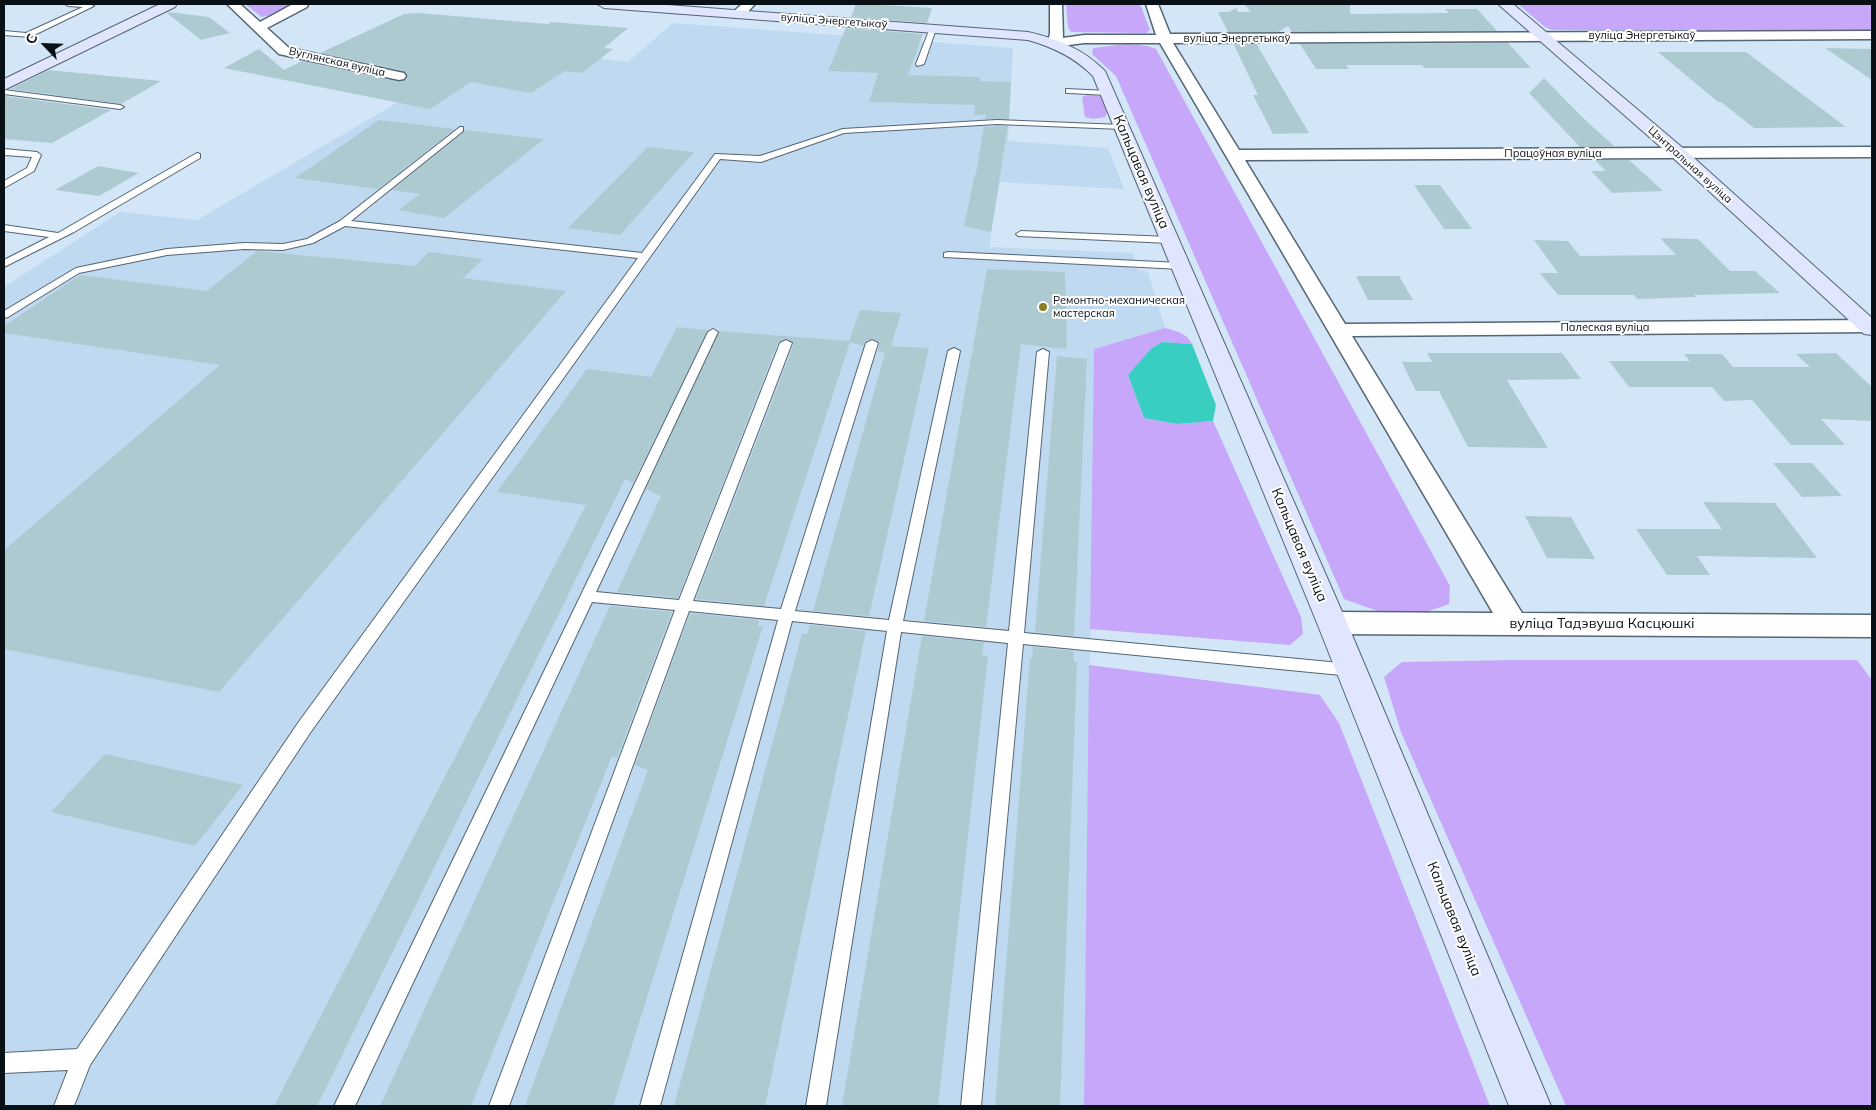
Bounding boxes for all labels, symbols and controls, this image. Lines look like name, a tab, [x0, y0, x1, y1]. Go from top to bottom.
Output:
street label: вуліца Энергетыкаў	[780, 11, 888, 31]
north arrow	[20, 20, 70, 70]
street label: вуліца Энергетыкаў	[1589, 29, 1695, 43]
text: С	[21, 31, 41, 47]
street label: вуліца Энергетыкаў	[1184, 32, 1290, 46]
street label: Вуглянская вуліца	[287, 44, 387, 80]
street label: Кальцавая вуліца	[1109, 112, 1173, 232]
street label: Цэнтральная вуліца	[1645, 124, 1735, 206]
street label: Працоўная вуліца	[1504, 147, 1602, 161]
place label: Ремонтно-механическая мастерская	[1053, 294, 1185, 320]
marker: Ремонтно-механическая мастерская	[1037, 301, 1049, 313]
street label: Палеская вуліца	[1560, 321, 1650, 335]
street label: Кальцавая вуліца	[1267, 485, 1331, 605]
street label: вуліца Тадэвуша Касцюшкі	[1510, 616, 1694, 632]
street label: Кальцавая вуліца	[1423, 859, 1485, 979]

